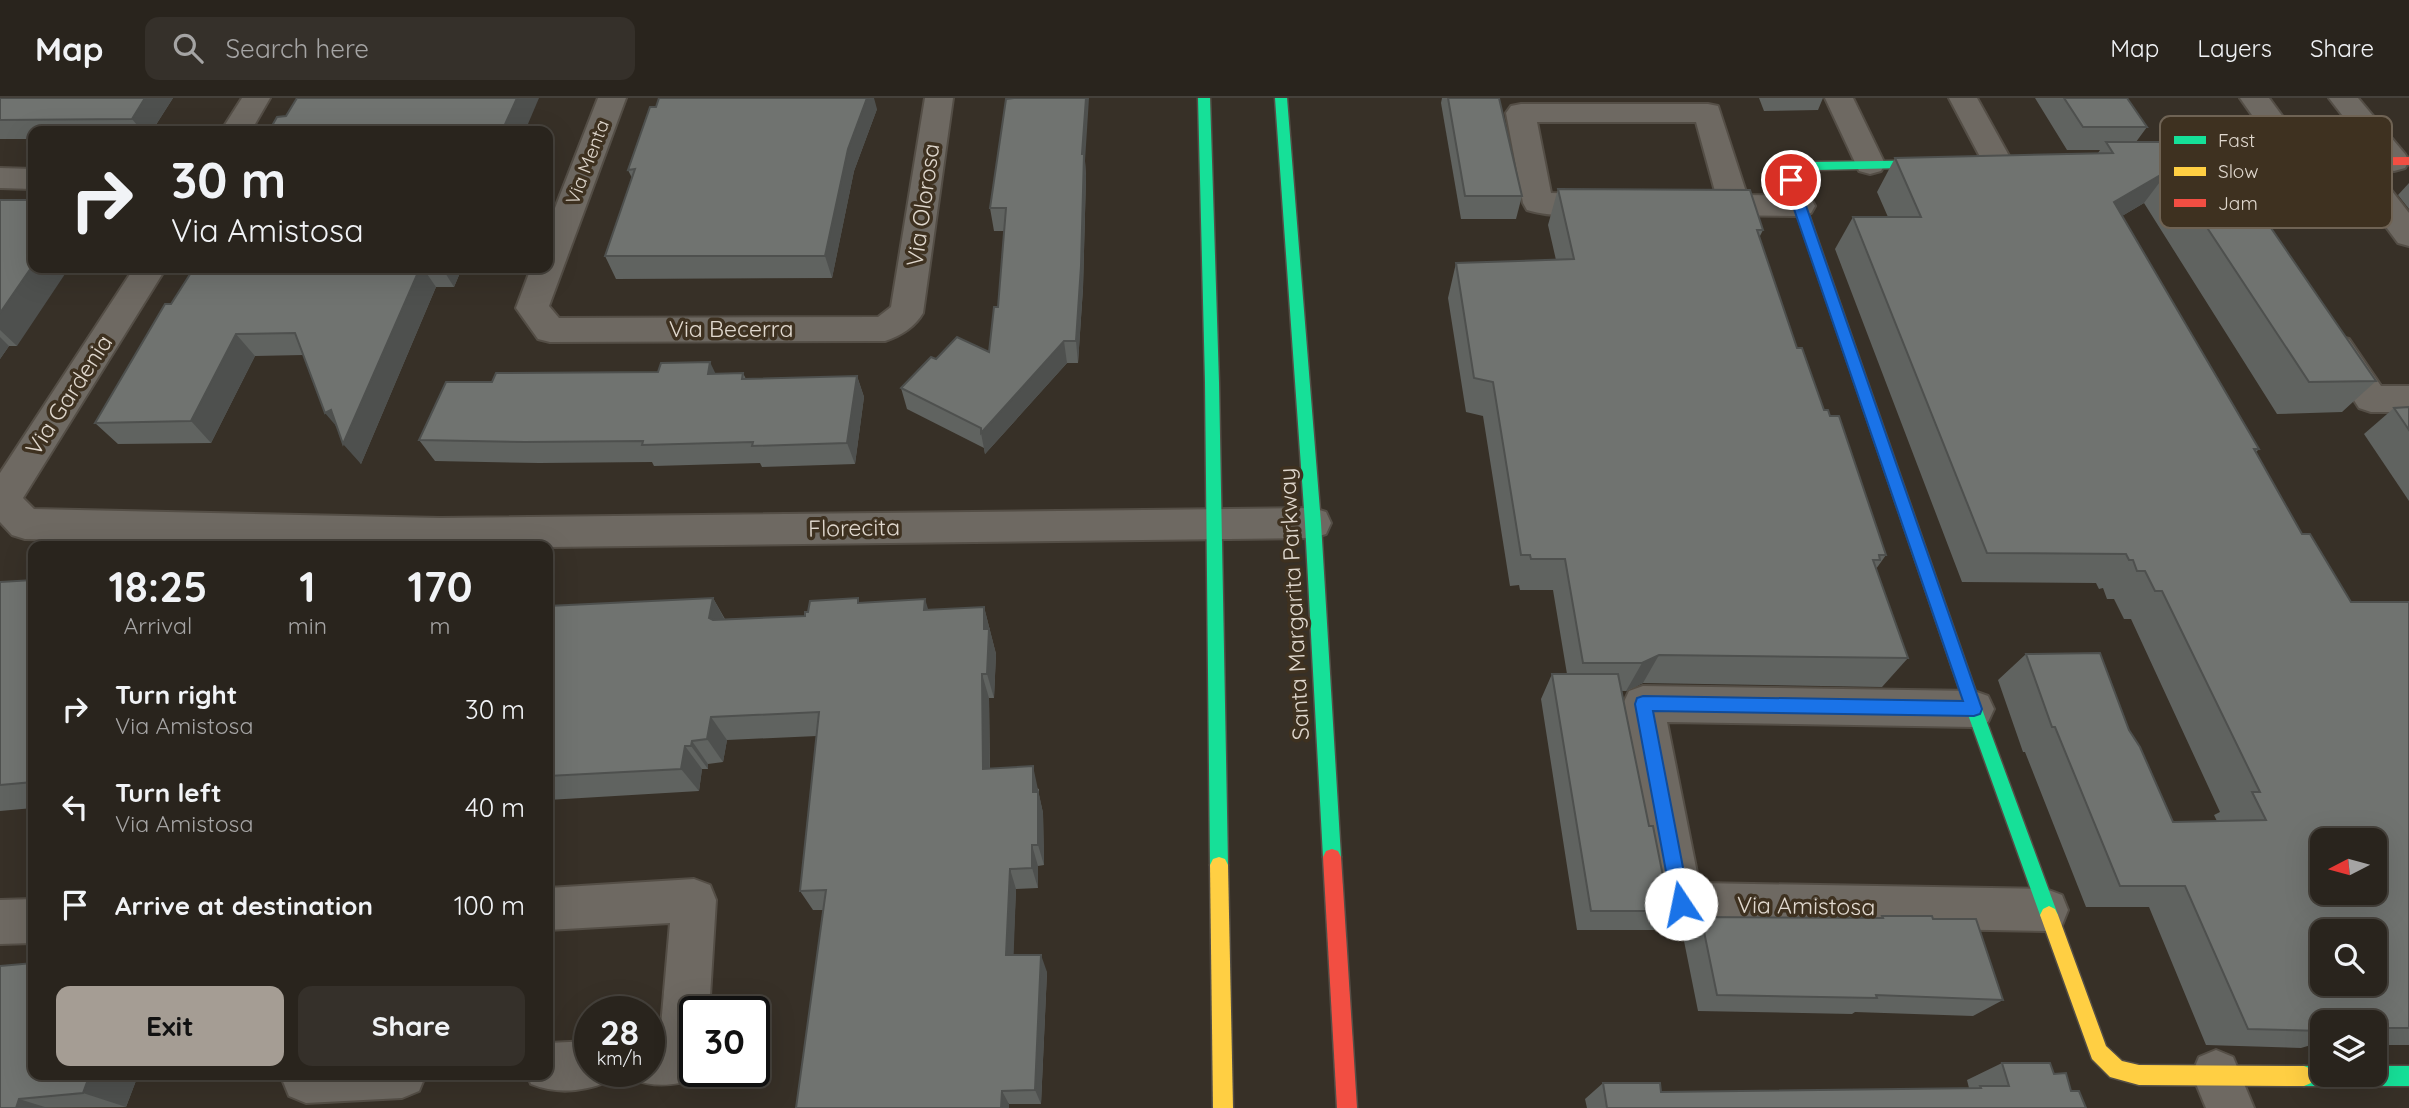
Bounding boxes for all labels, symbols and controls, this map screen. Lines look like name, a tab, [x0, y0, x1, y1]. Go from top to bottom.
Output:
search box	[145, 17, 635, 80]
text: Map	[35, 28, 103, 69]
icon: search	[169, 29, 207, 67]
text: Search here	[225, 32, 369, 65]
text: Map	[2110, 33, 2159, 63]
text: Layers	[2197, 33, 2272, 63]
text: Share	[2310, 33, 2374, 63]
street label: Via Menta	[560, 116, 614, 208]
legend	[2160, 116, 2392, 228]
text: Fast	[2218, 128, 2255, 152]
street label: Via Olorosa	[900, 141, 946, 268]
text: 30 m	[171, 149, 286, 210]
pin	[1761, 150, 1821, 210]
icon: right	[56, 154, 147, 245]
text: Slow	[2218, 159, 2259, 183]
icon: arrive	[1772, 161, 1810, 199]
text: Jam	[2218, 191, 2258, 215]
text: Via Amistosa	[171, 210, 364, 250]
street label: Via Becerra	[669, 314, 793, 343]
street label: Via Gardenia	[19, 329, 118, 461]
street label: Santa Margarita Parkway	[1272, 467, 1315, 741]
street label: Florecita	[808, 512, 900, 543]
text: 18:25	[108, 560, 207, 613]
text: 1	[299, 560, 316, 613]
text: 170	[407, 560, 473, 613]
text: Arrival	[123, 611, 192, 640]
text: min	[288, 611, 327, 640]
text: m	[429, 611, 450, 640]
text: Turn right	[115, 678, 237, 711]
icon: right	[56, 690, 94, 728]
text: 30 m	[465, 693, 525, 726]
text: Via Amistosa	[115, 711, 253, 740]
text: Turn left	[115, 776, 222, 809]
icon: left	[56, 788, 94, 826]
text: 40 m	[465, 791, 525, 824]
text: Via Amistosa	[115, 809, 253, 838]
north arrow	[2310, 828, 2387, 905]
map controls	[2310, 828, 2387, 1087]
position arrow	[1644, 867, 1718, 941]
icon: arrive	[56, 886, 94, 924]
text: Arrive at destination	[115, 889, 373, 922]
text: 100 m	[454, 889, 525, 922]
street label: Via Amistosa	[1737, 890, 1875, 921]
button: search	[2310, 919, 2387, 996]
button: Exit	[56, 986, 284, 1066]
button: Share	[298, 986, 525, 1066]
speed limit sign: 30	[679, 996, 770, 1087]
text: 28	[600, 1010, 639, 1054]
button: layers	[2310, 1010, 2387, 1087]
text: km/h	[597, 1047, 642, 1070]

